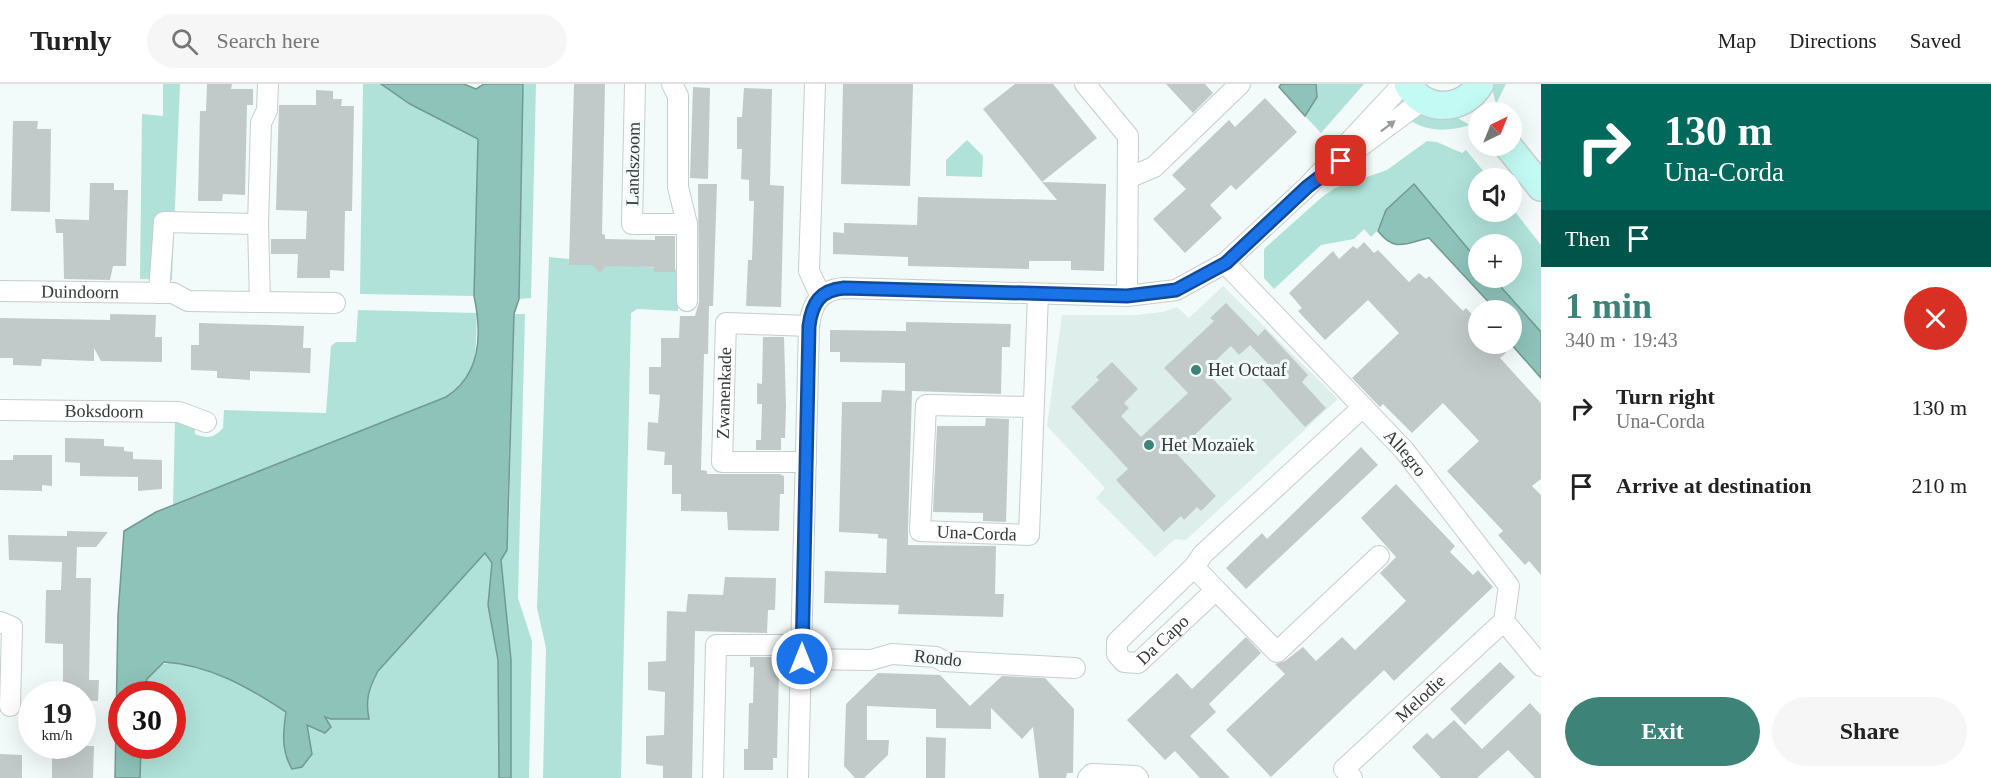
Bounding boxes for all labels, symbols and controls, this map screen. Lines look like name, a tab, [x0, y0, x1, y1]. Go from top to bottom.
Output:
search box	[147, 14, 567, 68]
text: Turnly	[30, 25, 111, 56]
icon: search	[168, 25, 201, 58]
text: Search here	[216, 28, 320, 53]
text: Map	[1718, 29, 1756, 53]
text: Directions	[1789, 29, 1877, 53]
text: Saved	[1910, 29, 1961, 53]
north arrow	[1468, 102, 1522, 156]
map controls	[1468, 102, 1522, 354]
icon: right	[1565, 108, 1643, 186]
text: 130 m	[1664, 108, 1773, 154]
one-way arrow	[1380, 121, 1395, 133]
street label: Landszoom	[622, 122, 644, 206]
pin	[1315, 135, 1366, 186]
icon: arrive	[1324, 144, 1357, 177]
text: Una-Corda	[1664, 157, 1784, 187]
button: sound	[1468, 168, 1522, 222]
icon: arrive	[1622, 222, 1655, 255]
text: Then	[1565, 226, 1610, 251]
button: +	[1468, 234, 1522, 288]
street label: Duindoorn	[41, 281, 119, 302]
text: 1 min	[1565, 286, 1652, 326]
button: close	[1904, 287, 1967, 350]
button: −	[1468, 300, 1522, 354]
text: 340 m · 19:43	[1565, 329, 1678, 351]
street label: Zwanenkade	[713, 347, 735, 439]
place label: Het Octaaf	[1208, 360, 1286, 380]
marker: Het Octaaf	[1189, 363, 1203, 377]
text: Turn right	[1616, 384, 1715, 409]
icon: right	[1565, 392, 1598, 425]
text: 130 m	[1911, 395, 1967, 420]
street label: Boksdoorn	[64, 401, 144, 422]
text: Una-Corda	[1616, 410, 1705, 432]
street label: Allegro	[1380, 425, 1431, 480]
place label: Het Mozaïek	[1161, 435, 1254, 455]
marker: Het Mozaïek	[1142, 438, 1156, 452]
icon: arrive	[1565, 470, 1598, 503]
text: Arrive at destination	[1616, 473, 1812, 498]
text: 210 m	[1911, 473, 1967, 498]
street label: Una-Corda	[936, 522, 1017, 545]
street label: Da Capo	[1133, 611, 1193, 669]
position arrow	[770, 627, 834, 691]
street label: Rondo	[913, 646, 963, 670]
street label: Melodie	[1391, 671, 1449, 726]
speed limit sign: 30	[108, 681, 186, 759]
text: 19	[42, 696, 72, 729]
button: Exit	[1565, 697, 1760, 766]
button: Share	[1772, 697, 1967, 766]
text: km/h	[42, 727, 72, 743]

